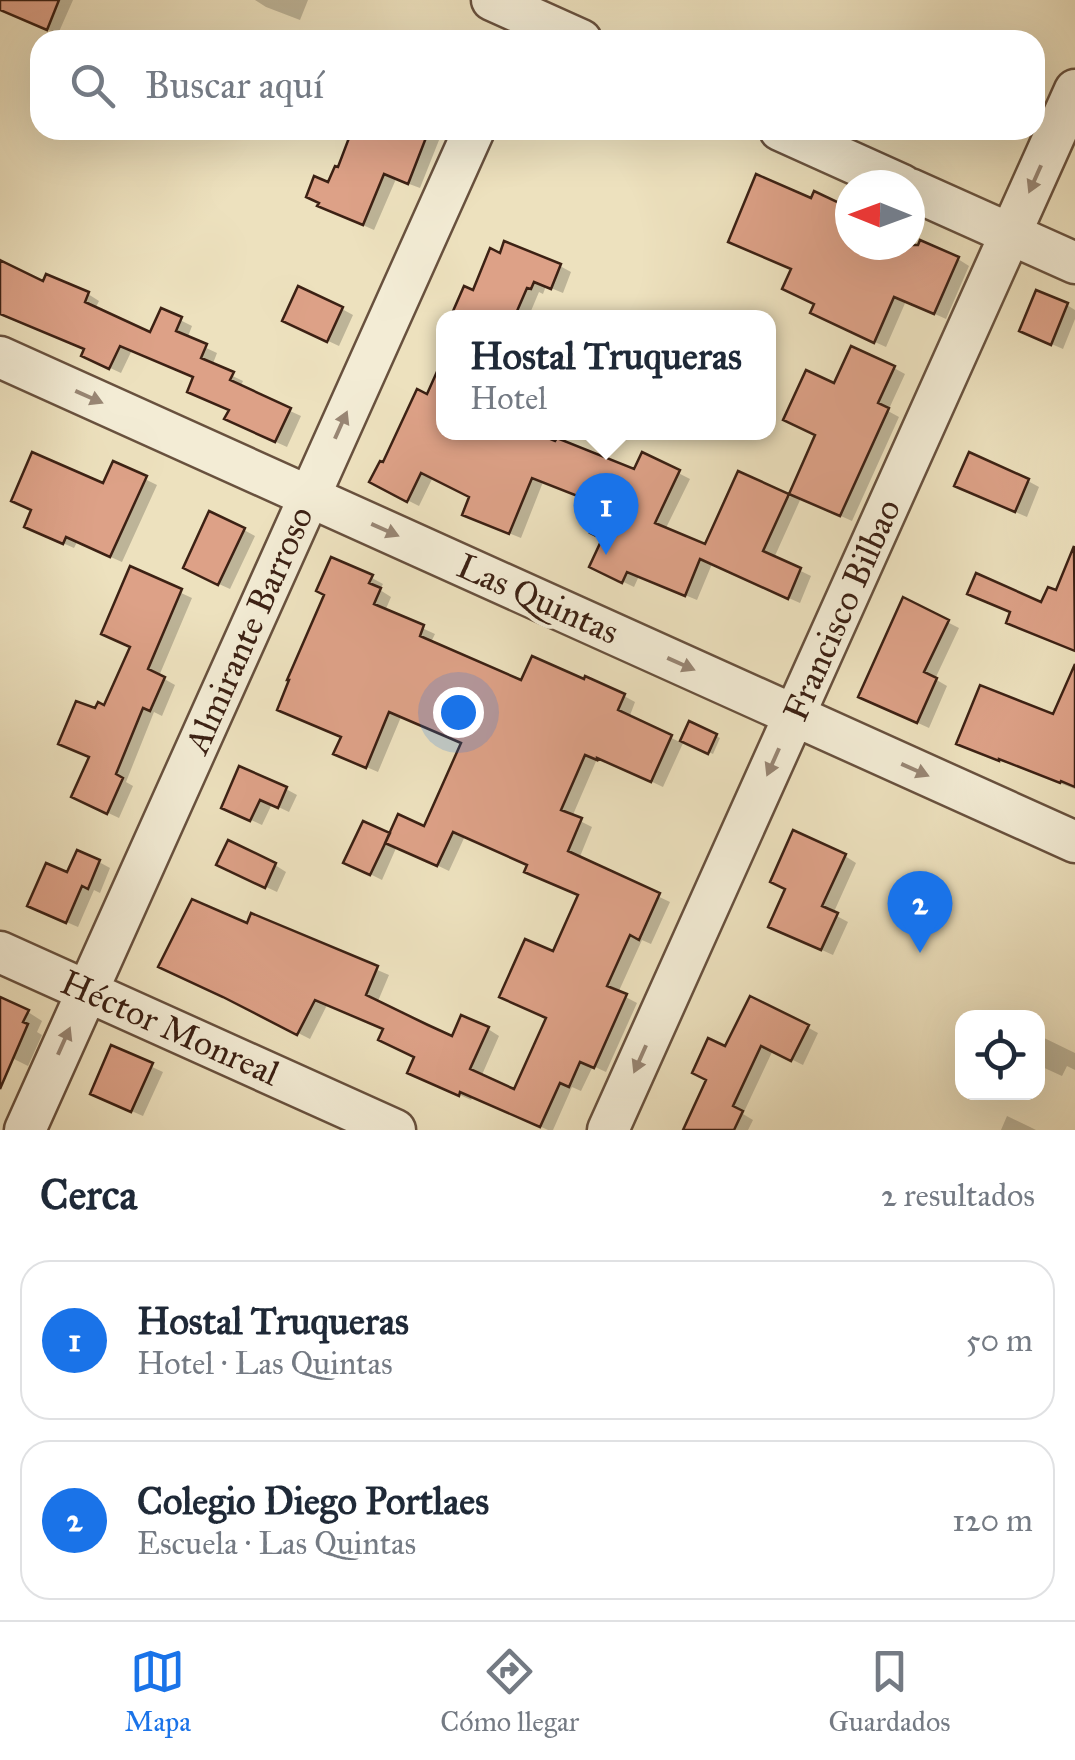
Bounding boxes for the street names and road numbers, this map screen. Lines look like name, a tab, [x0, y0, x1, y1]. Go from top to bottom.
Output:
street label: Francisco Bilbao	[774, 493, 910, 727]
street label: Almirante Barroso	[174, 500, 323, 762]
street label: Las Quintas	[450, 544, 626, 654]
street label: Héctor Monreal	[54, 961, 286, 1096]

